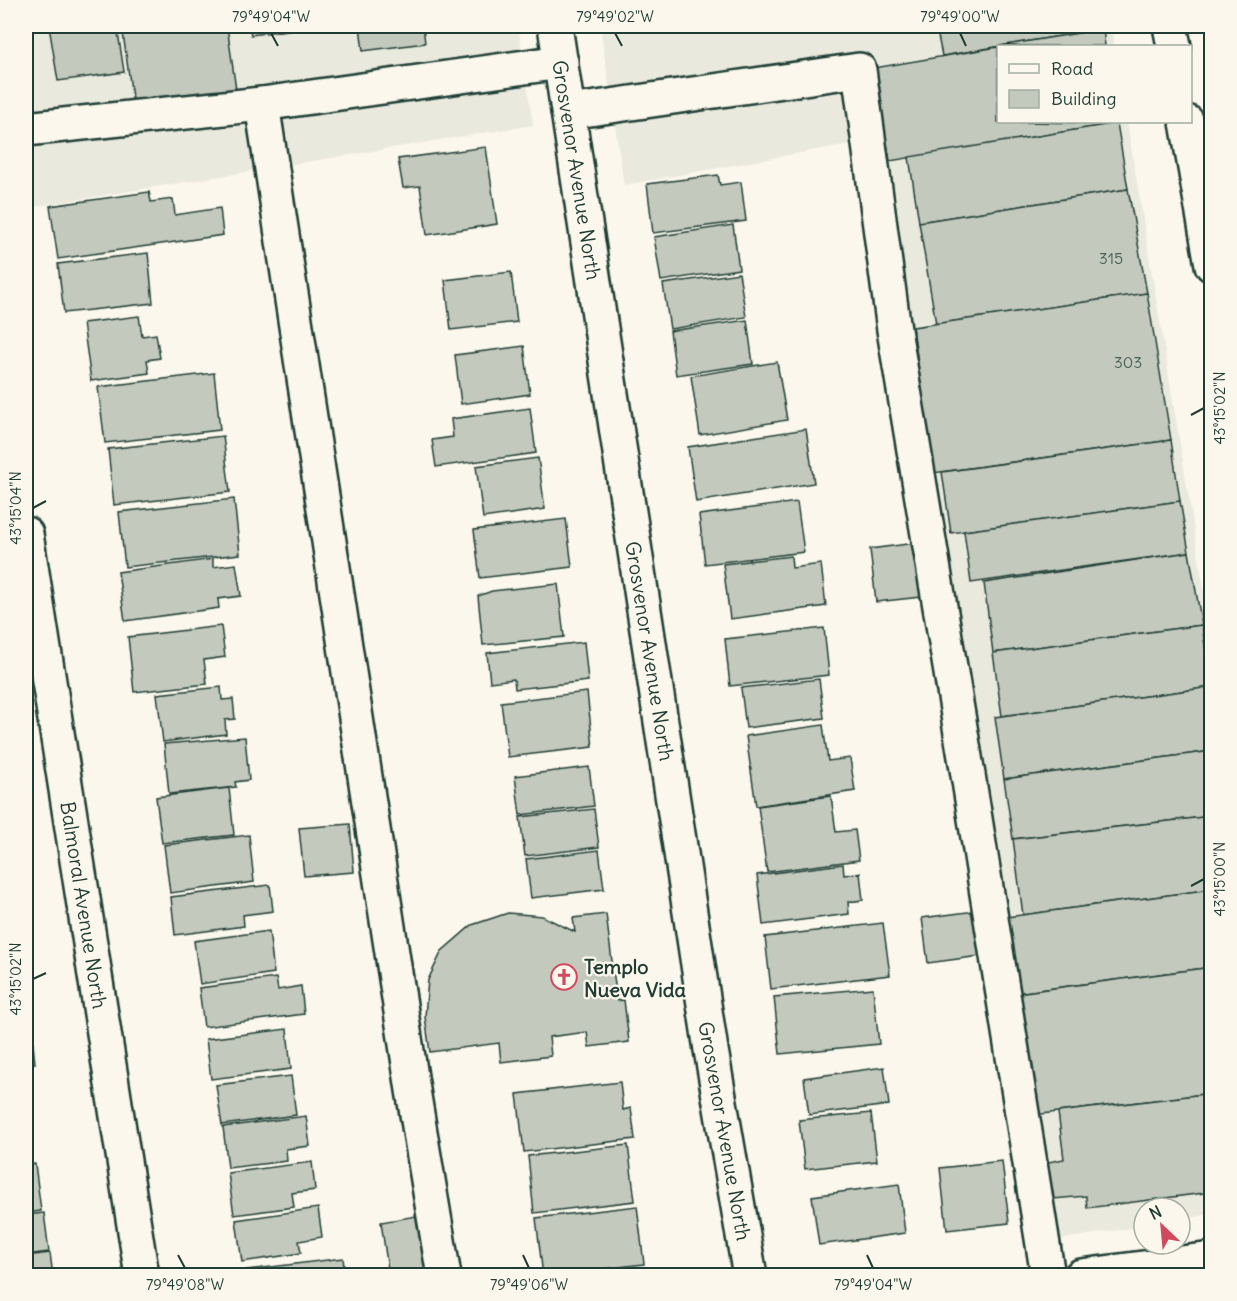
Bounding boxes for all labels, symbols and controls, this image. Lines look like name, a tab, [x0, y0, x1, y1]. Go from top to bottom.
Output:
text: 79°49'04"W	[232, 7, 310, 26]
text: 79°49'02"W	[576, 7, 654, 26]
text: 79°49'00"W	[920, 7, 1000, 26]
legend	[997, 45, 1192, 123]
text: Road	[1051, 57, 1094, 80]
street label: Grosvenor Avenue North	[547, 58, 607, 282]
text: Building	[1051, 87, 1116, 110]
house number: 315	[1099, 248, 1123, 268]
house number: 303	[1114, 352, 1142, 372]
text: 43°15'02"N	[1210, 371, 1229, 445]
text: 43°15'04"N	[6, 471, 25, 545]
street label: Grosvenor Avenue North	[620, 539, 680, 763]
street label: Balmoral Avenue North	[55, 800, 113, 1010]
text: 43°15'00"N	[1210, 842, 1229, 916]
text: 43°15'02"N	[6, 942, 25, 1016]
place label: Templo Nueva Vida	[584, 954, 687, 1002]
church icon: Templo Nueva Vida	[549, 962, 579, 992]
street label: Grosvenor Avenue North	[693, 1019, 757, 1243]
north arrow	[1132, 1196, 1192, 1256]
text: N	[1146, 1201, 1165, 1224]
text: 79°49'08"W	[146, 1275, 224, 1294]
text: 79°49'06"W	[490, 1275, 568, 1294]
text: 79°49'04"W	[834, 1275, 912, 1294]

